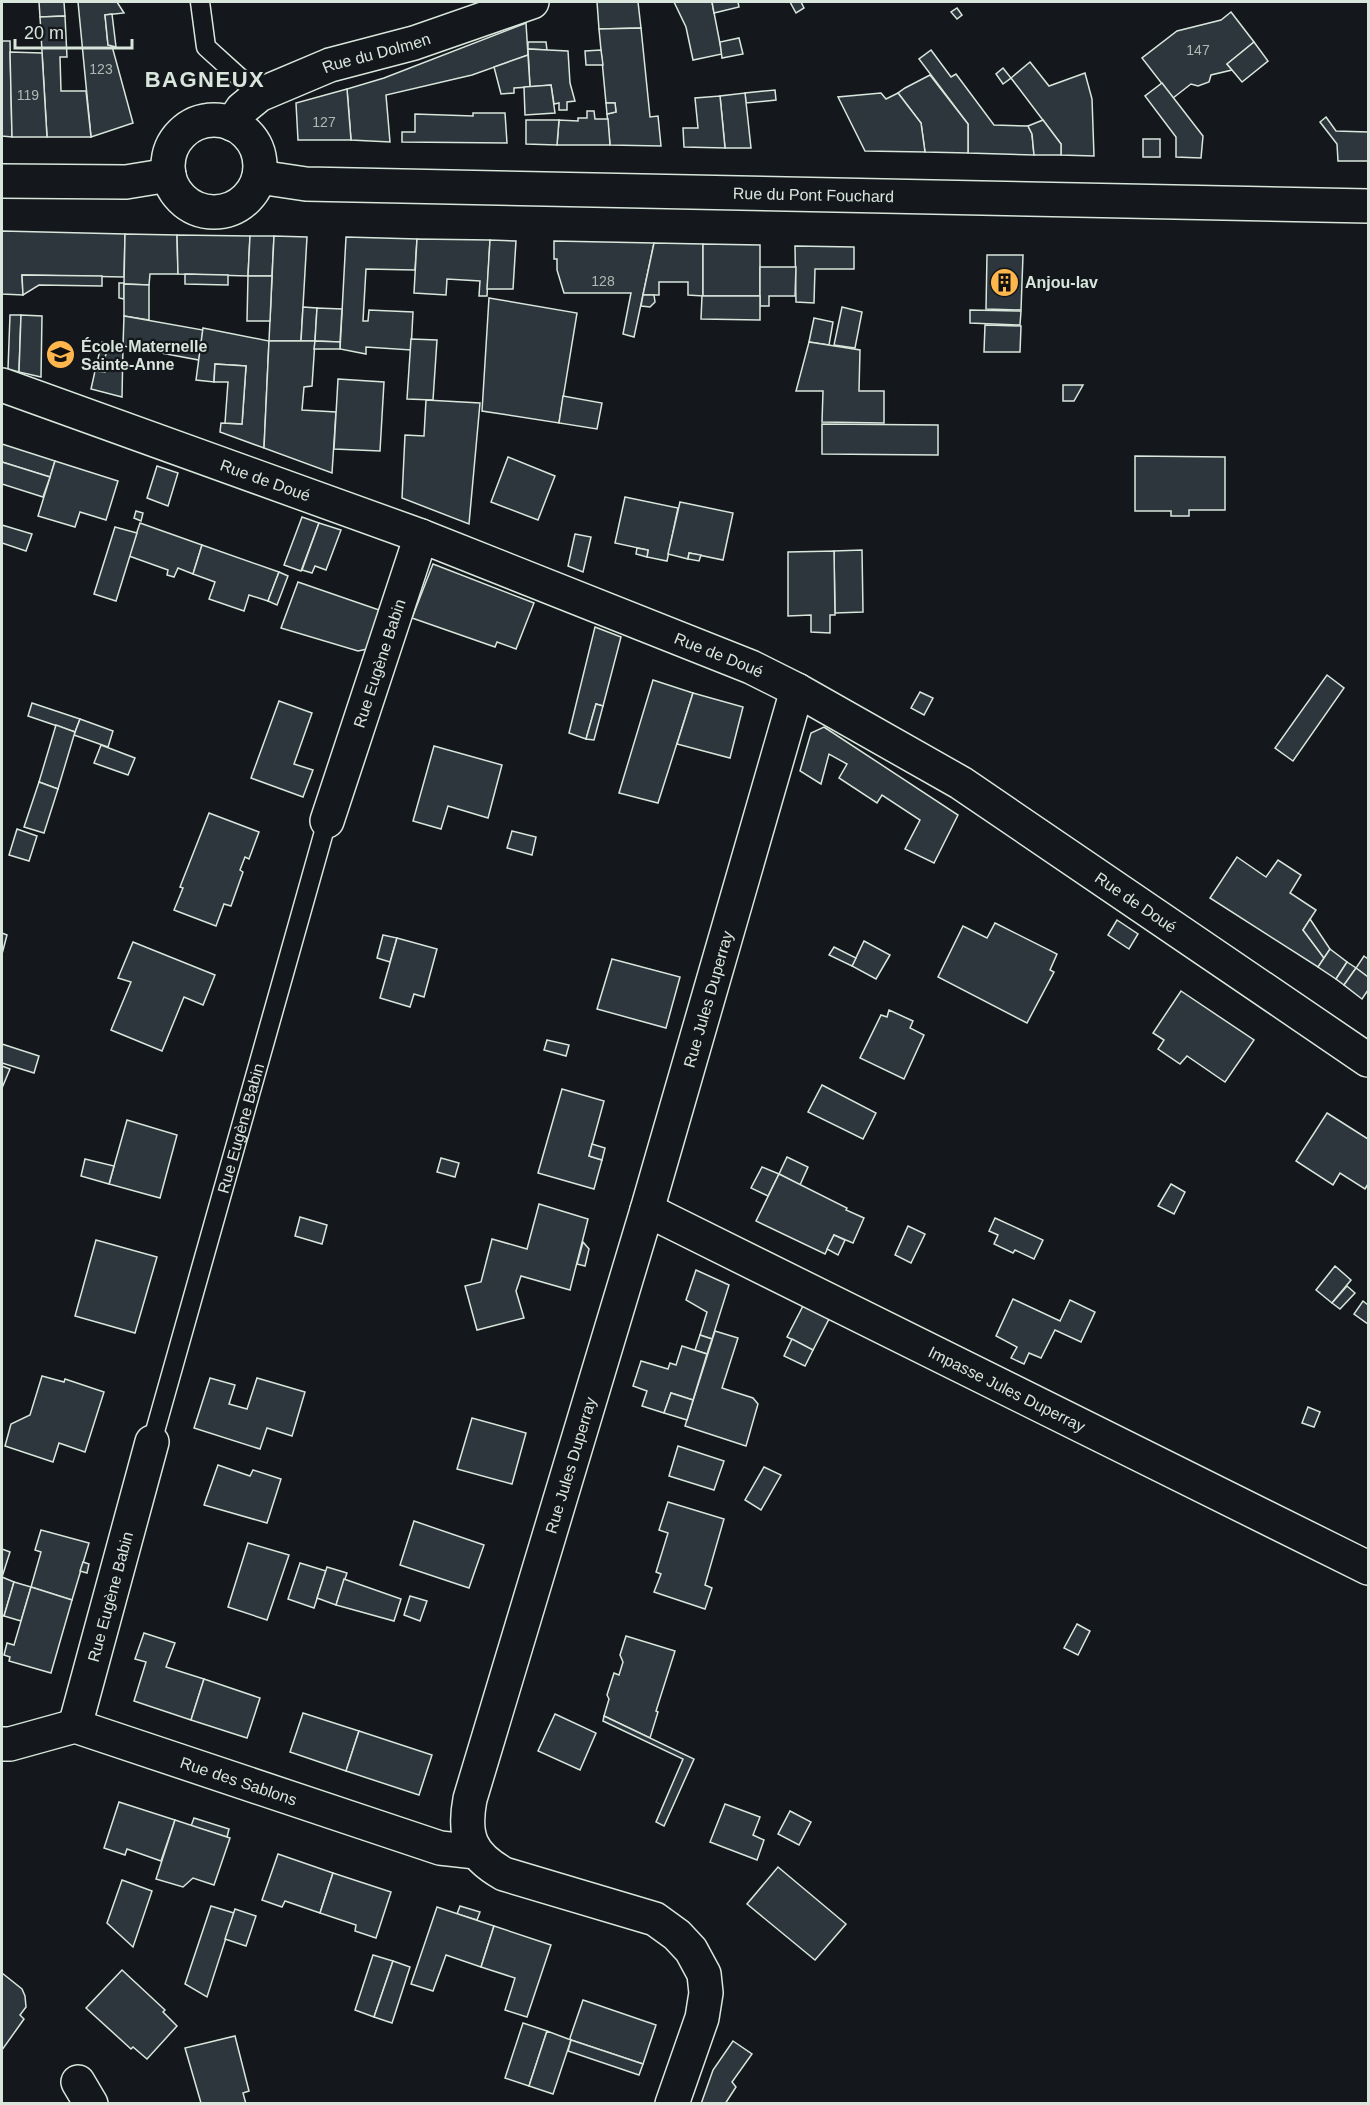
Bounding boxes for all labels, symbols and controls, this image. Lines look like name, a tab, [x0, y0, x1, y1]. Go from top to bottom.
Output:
scale bar	[15, 12, 132, 50]
text: 20 m	[24, 23, 64, 43]
street label: Rue du Dolmen	[320, 30, 433, 76]
house number: 147	[1186, 42, 1210, 58]
house number: 123	[89, 61, 113, 77]
district label: BAGNEUX	[145, 67, 265, 92]
house number: 119	[17, 87, 39, 103]
house number: 127	[312, 114, 336, 130]
street label: Rue du Pont Fouchard	[733, 185, 894, 205]
building icon: Anjou-lav	[988, 266, 1020, 298]
house number: 128	[591, 273, 615, 289]
place label: Anjou-lav	[1025, 274, 1098, 291]
place label: École Maternelle Sainte-Anne	[81, 337, 207, 373]
school or university icon: École Maternelle Sainte-Anne	[44, 339, 76, 371]
street label: Rue de Doué	[218, 456, 313, 504]
street label: Rue Eugène Babin	[350, 597, 409, 730]
street label: Rue de Doué	[672, 629, 766, 681]
street label: Rue de Doué	[1092, 869, 1180, 936]
street label: Rue Jules Duperray	[681, 929, 736, 1070]
street label: Rue Eugène Babin	[214, 1061, 267, 1195]
street label: Impasse Jules Duperray	[926, 1343, 1088, 1435]
street label: Rue Jules Duperray	[542, 1395, 599, 1536]
street label: Rue Eugène Babin	[85, 1530, 136, 1664]
street label: Rue des Sablons	[178, 1754, 299, 1809]

